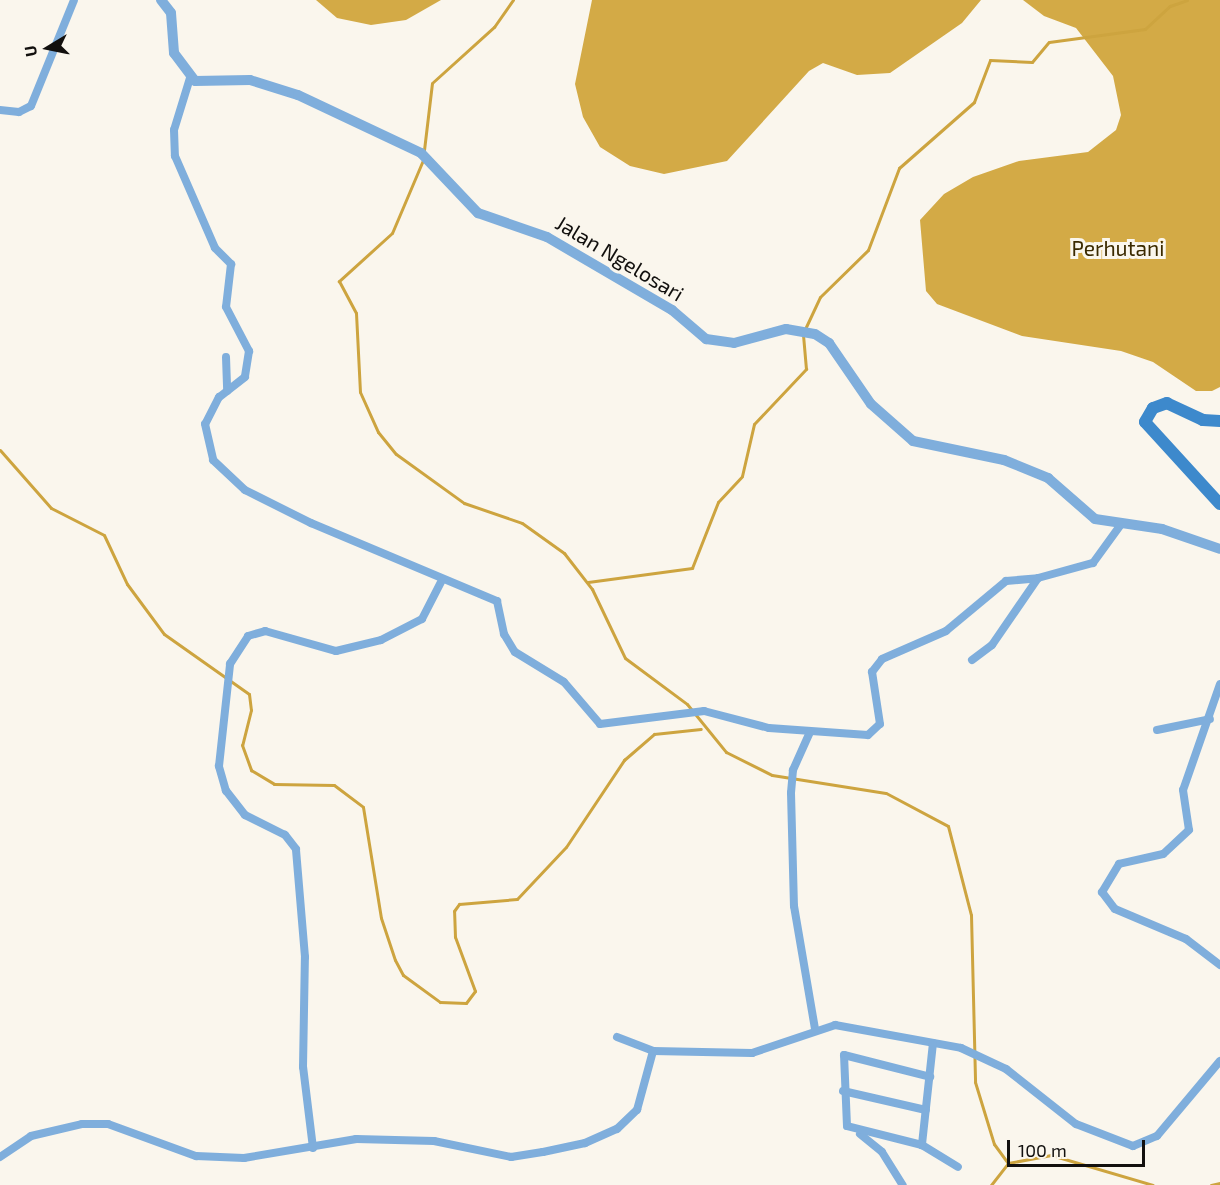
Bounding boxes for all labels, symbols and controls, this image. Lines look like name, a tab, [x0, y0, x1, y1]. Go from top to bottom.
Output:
north arrow	[18, 18, 78, 78]
text: U	[19, 44, 40, 58]
street label: Jalan Ngelosari	[551, 210, 689, 306]
park label: Perhutani	[1071, 235, 1165, 261]
scale bar	[1010, 1128, 1148, 1166]
text: 100 m	[1018, 1139, 1067, 1161]

